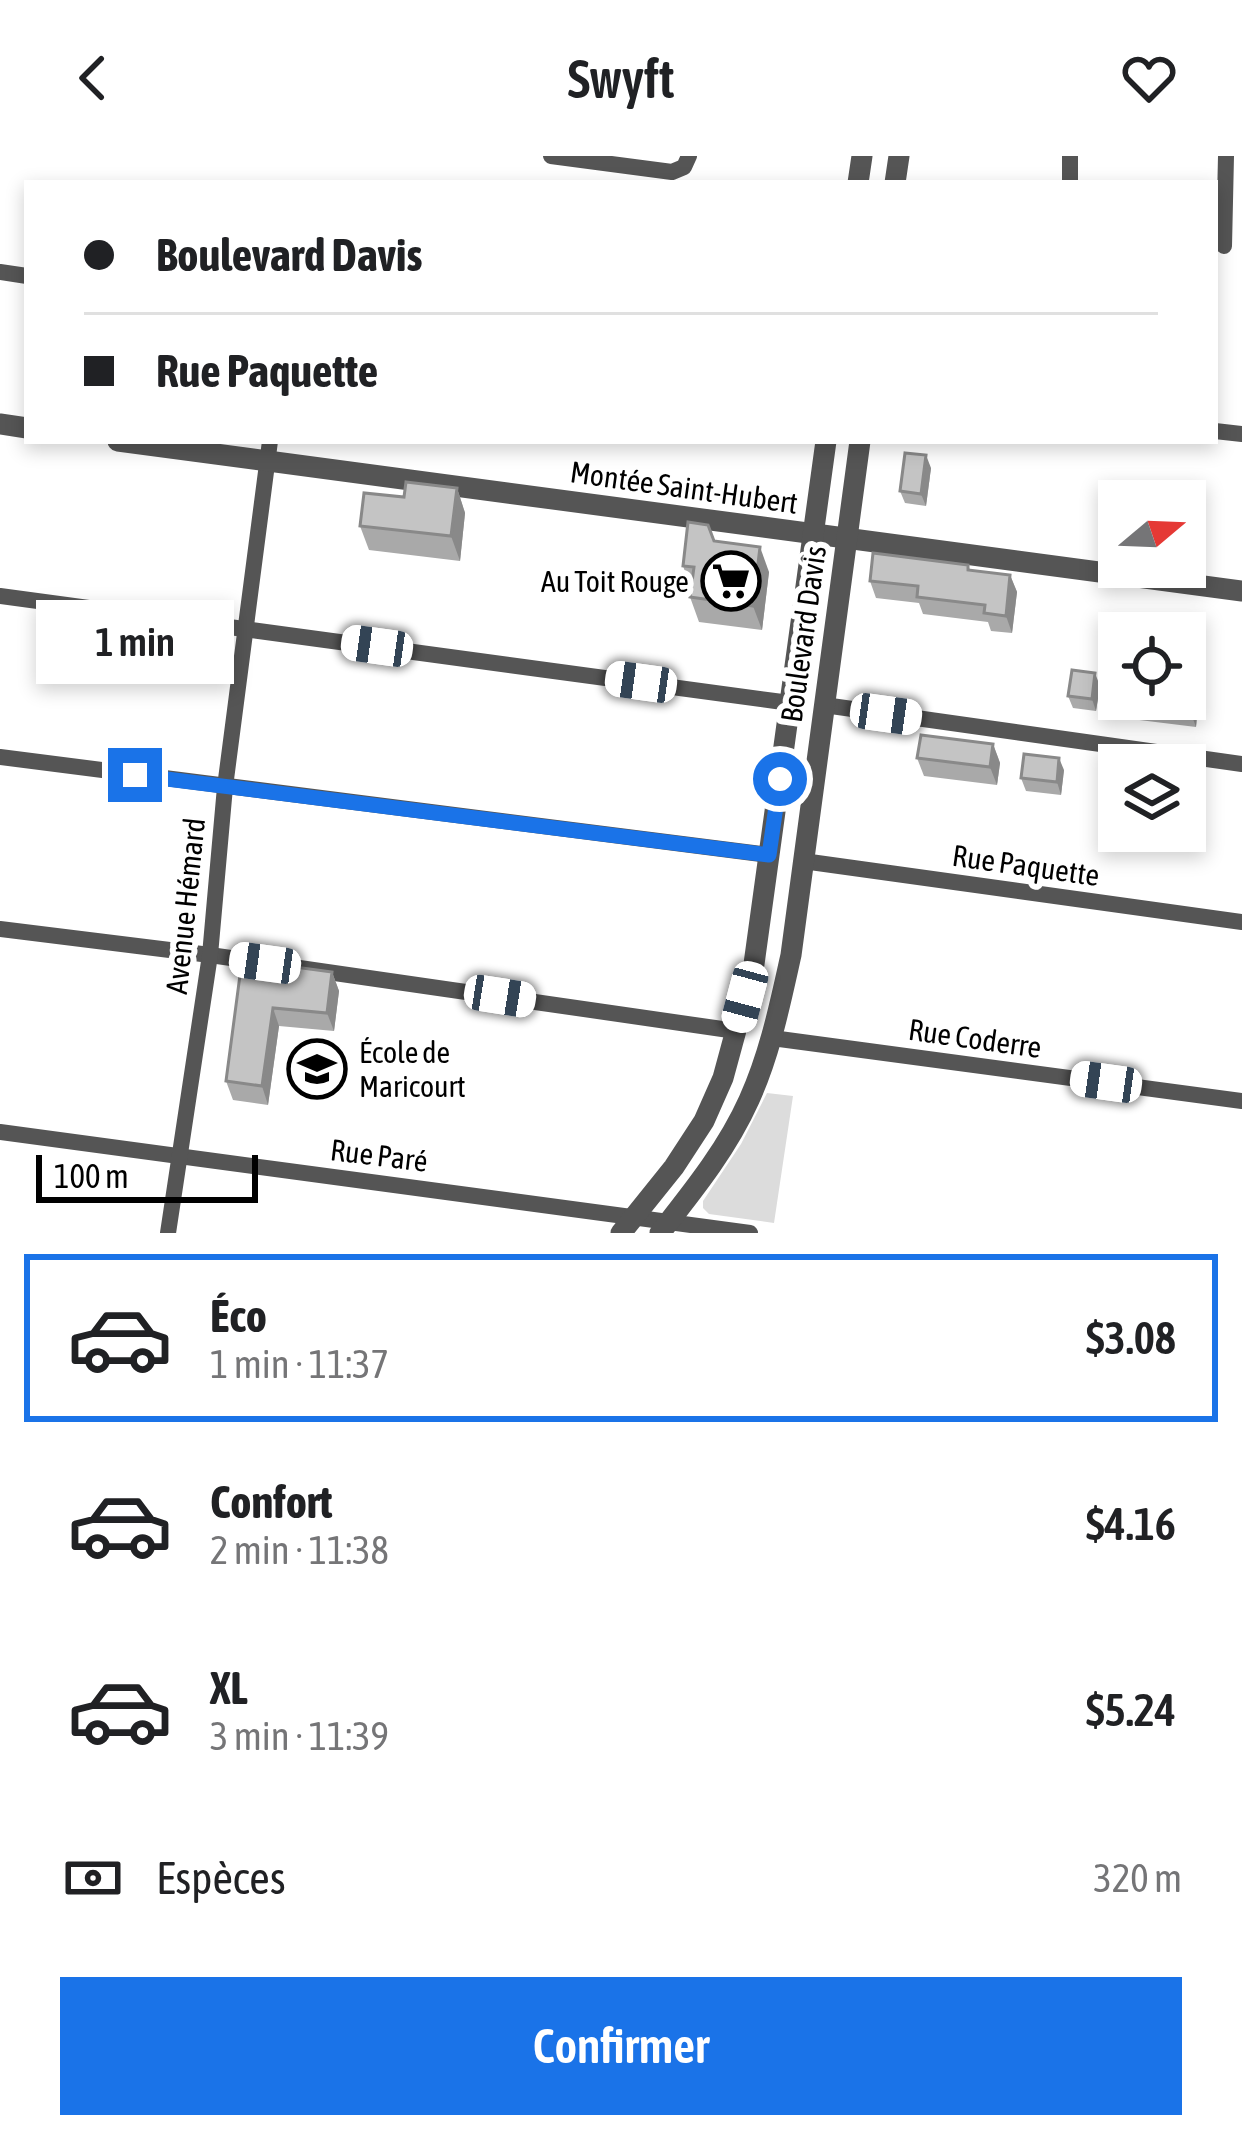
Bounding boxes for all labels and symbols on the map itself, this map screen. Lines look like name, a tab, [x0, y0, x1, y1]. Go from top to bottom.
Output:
street label: Montée Saint-Hubert	[568, 454, 800, 520]
north arrow	[1098, 480, 1206, 588]
street label: Boulevard Davis	[774, 544, 832, 724]
supermarket icon: Au Toit Rouge	[700, 550, 762, 612]
place label: Au Toit Rouge	[541, 564, 689, 598]
callout: 1 min	[36, 601, 234, 685]
car	[339, 623, 415, 669]
car	[603, 659, 679, 705]
car	[848, 691, 924, 737]
route end	[108, 748, 162, 802]
route start	[753, 752, 807, 806]
street label: Avenue Hémard	[159, 816, 211, 996]
street label: Rue Paquette	[950, 838, 1102, 892]
car	[227, 940, 303, 986]
car	[718, 958, 772, 1036]
car	[462, 973, 538, 1019]
street label: Rue Coderre	[906, 1012, 1044, 1064]
place label: École de Maricourt	[359, 1035, 466, 1103]
school or university icon: École de Maricourt	[286, 1038, 348, 1100]
car	[1068, 1059, 1144, 1105]
street label: Rue Paré	[328, 1132, 430, 1178]
scale bar	[36, 1149, 258, 1202]

